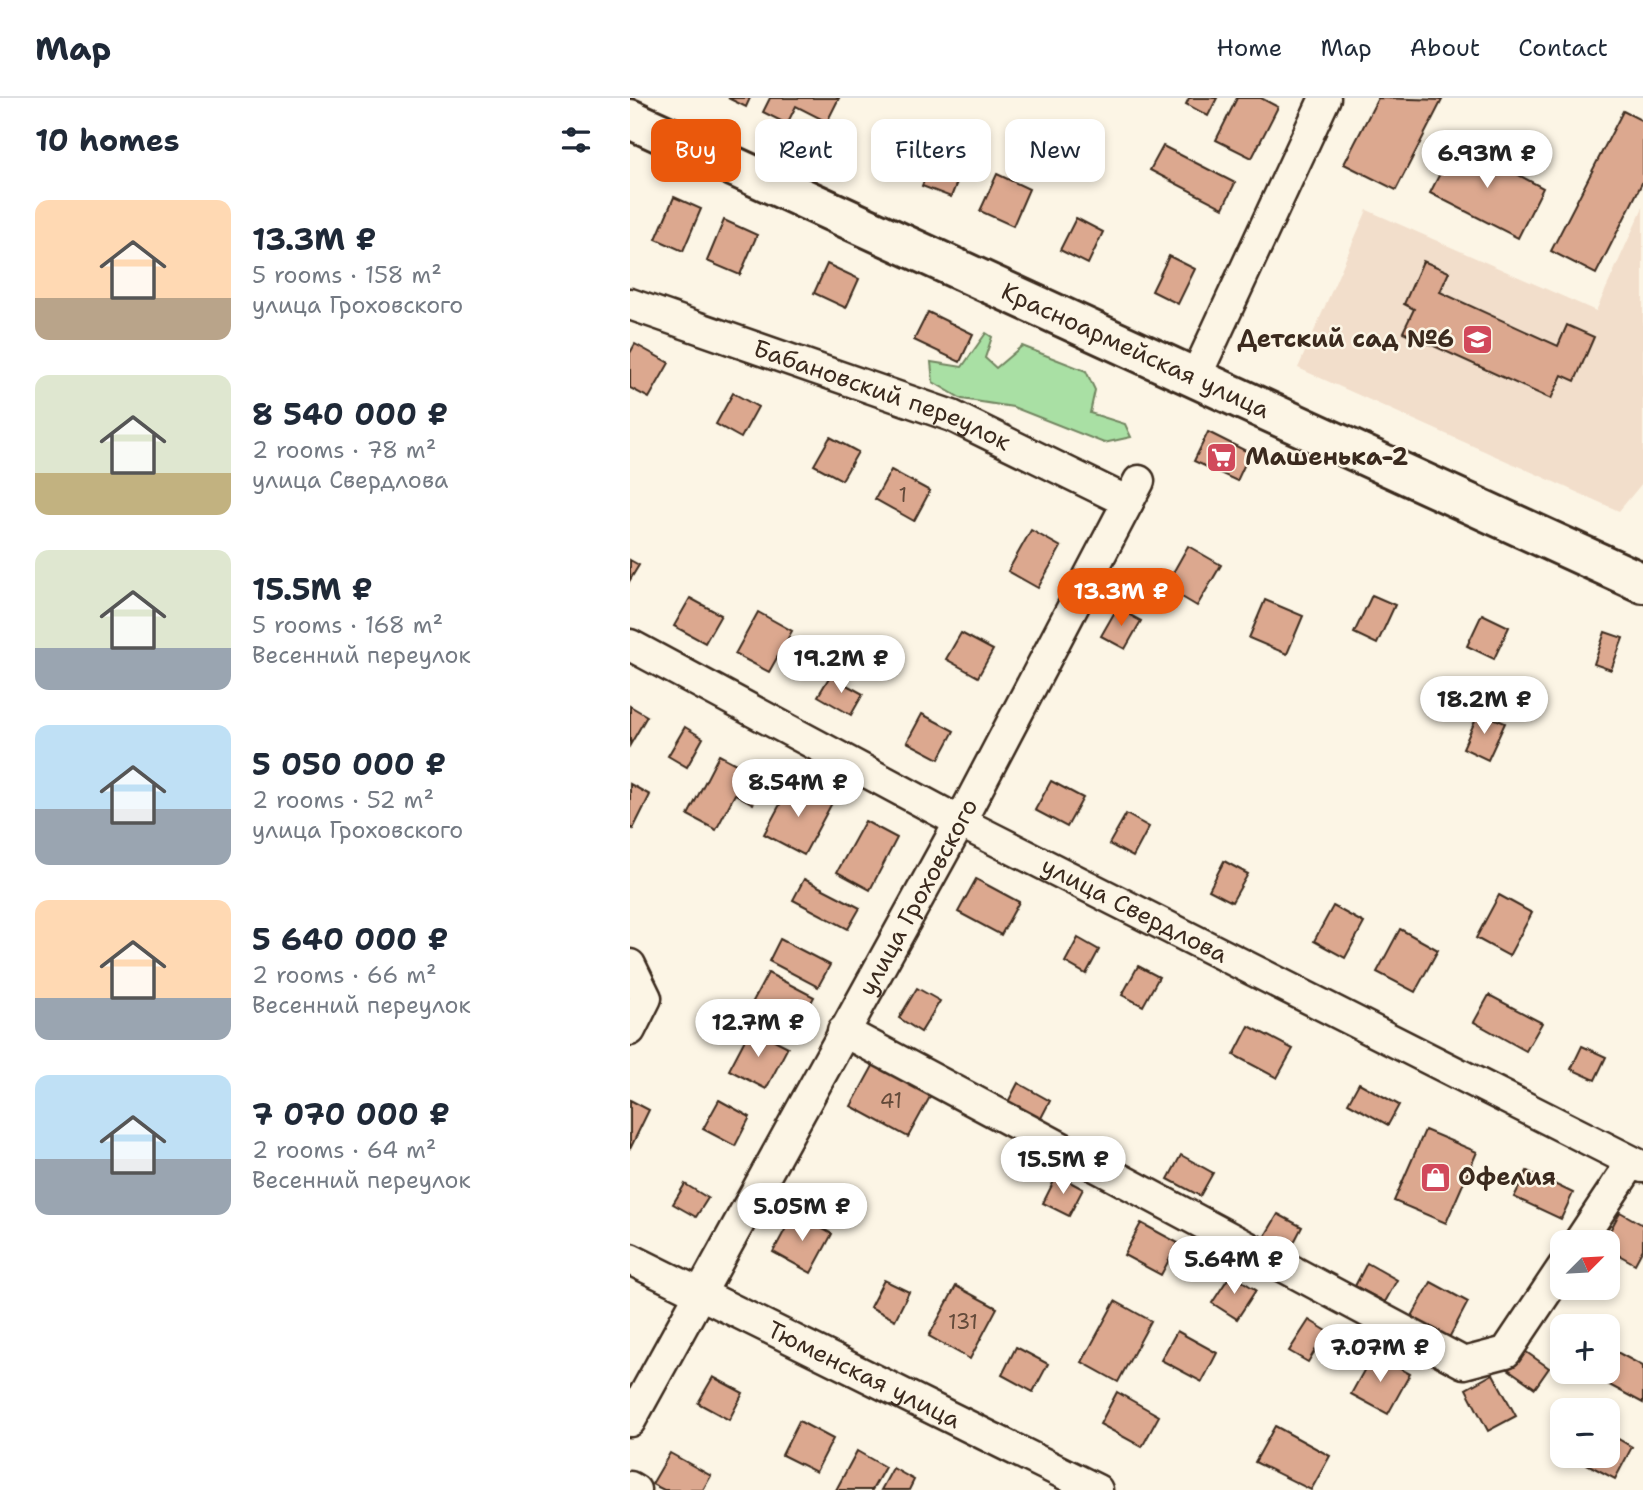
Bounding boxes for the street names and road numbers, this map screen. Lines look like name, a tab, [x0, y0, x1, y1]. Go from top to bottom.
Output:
street label: Красноармейская улица	[996, 275, 1275, 426]
street label: Бабановский переулок	[749, 332, 1016, 458]
street label: улица Гроховского	[851, 793, 985, 1001]
street label: улица Свердлова	[1036, 850, 1233, 971]
street label: Тюменская улица	[762, 1313, 966, 1436]

